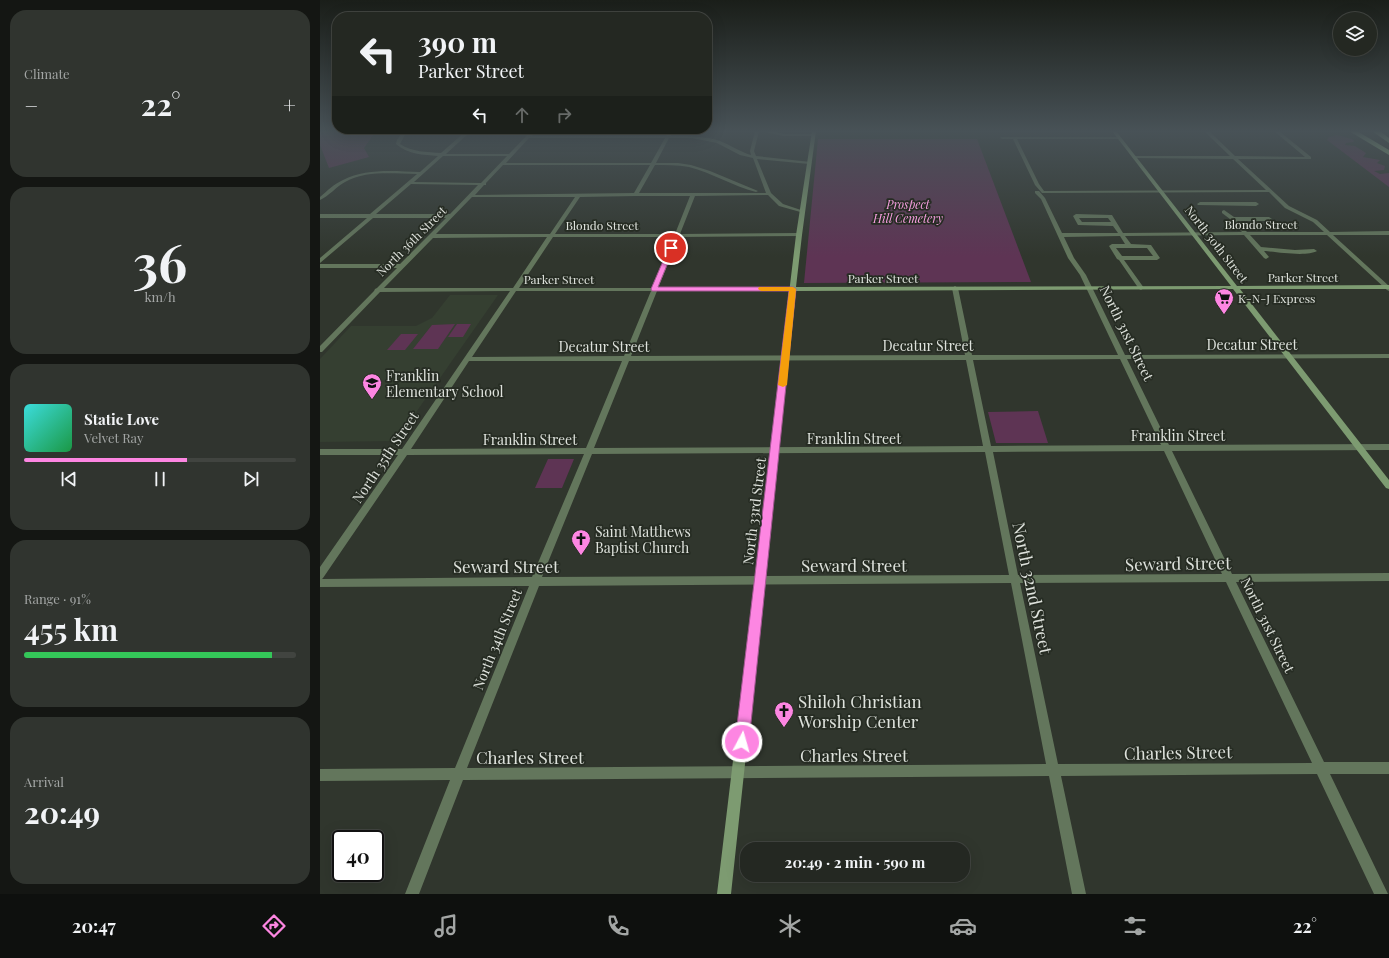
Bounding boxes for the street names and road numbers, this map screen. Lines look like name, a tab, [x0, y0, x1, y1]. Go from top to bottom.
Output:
street label: North 36th Street	[373, 202, 450, 279]
street label: North 30th Street	[1182, 202, 1253, 286]
street label: Blondo Street	[1224, 216, 1298, 232]
street label: Blondo Street	[565, 217, 639, 233]
street label: Parker Street	[1268, 269, 1339, 285]
street label: Parker Street	[848, 270, 919, 286]
street label: Parker Street	[524, 271, 595, 287]
street label: North 31st Street	[1096, 282, 1159, 385]
street label: Decatur Street	[1206, 335, 1299, 354]
street label: Decatur Street	[882, 336, 975, 355]
street label: Decatur Street	[558, 337, 651, 356]
street label: North 35th Street	[347, 407, 423, 507]
street label: Franklin Street	[1131, 426, 1226, 445]
street label: Franklin Street	[807, 429, 902, 448]
street label: Franklin Street	[483, 430, 578, 449]
street label: North 33rd Street	[738, 455, 770, 566]
street label: North 32nd Street	[1008, 520, 1058, 657]
street label: Seward Street	[1125, 551, 1232, 575]
street label: Seward Street	[801, 554, 908, 576]
street label: Seward Street	[453, 555, 560, 577]
street label: North 31st Street	[1237, 574, 1300, 677]
street label: North 34th Street	[468, 585, 526, 692]
street label: Charles Street	[1124, 740, 1233, 764]
street label: Charles Street	[800, 744, 909, 766]
street label: Charles Street	[476, 746, 585, 768]

